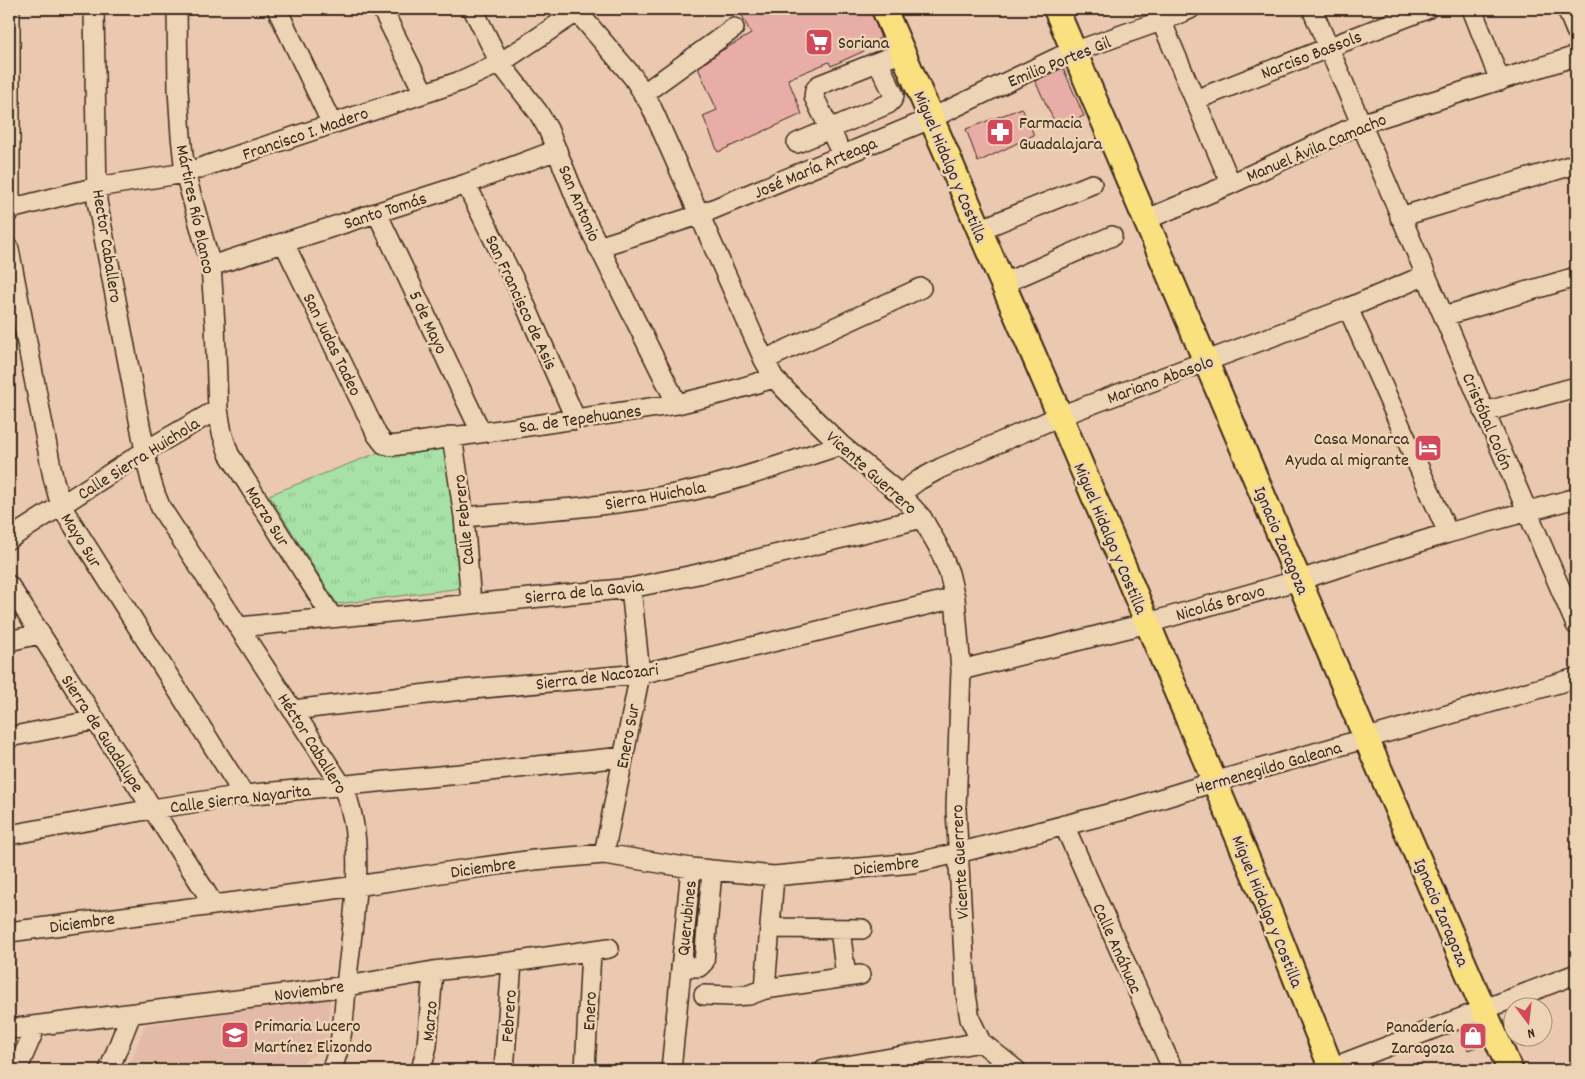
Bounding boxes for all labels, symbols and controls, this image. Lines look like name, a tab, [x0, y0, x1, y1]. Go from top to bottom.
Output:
street label: Narciso Bassols	[1258, 26, 1366, 87]
supermarket icon: Soriana	[804, 27, 834, 57]
street label: Emilio Portes Gil	[1005, 31, 1116, 95]
place label: Soriana	[838, 32, 890, 57]
street label: Miguel Hidalgo y Costilla	[905, 87, 992, 247]
street label: Francisco I. Madero	[239, 102, 372, 169]
street label: Manuel Ávila Camacho	[1243, 108, 1391, 190]
place label: Farmacia Guadalajara	[1019, 112, 1103, 158]
pharmacy icon: Farmacia Guadalajara	[985, 117, 1015, 147]
street label: José María Arteaga	[751, 132, 882, 206]
street label: Mártires Río Blanco	[168, 143, 219, 276]
street label: San Antonio	[550, 162, 605, 246]
street label: Santo Tomás	[341, 187, 431, 238]
street label: Hector Caballero	[84, 188, 127, 305]
street label: San Francisco de Asis	[477, 231, 562, 375]
street label: 5 de Mayo	[401, 287, 452, 359]
street label: San Judas Tadeo	[295, 289, 366, 401]
street label: Mariano Abasolo	[1104, 350, 1218, 412]
street label: Cristóbal Colón	[1454, 370, 1517, 474]
street label: Sa. de Tepehuanes	[517, 399, 643, 441]
street label: Calle Sierra Huichola	[74, 412, 206, 508]
street label: Vicente Guerrero	[819, 426, 921, 522]
place label: Casa Monarca Ayuda al migrante	[1285, 428, 1410, 474]
hotel icon: Casa Monarca Ayuda al migrante	[1413, 433, 1443, 463]
street label: Miguel Hidalgo y Costilla	[1065, 459, 1152, 619]
street label: Calle Febrero	[448, 473, 483, 566]
street label: Sierra Huichola	[603, 476, 708, 519]
street label: Marzo Sur	[238, 482, 294, 553]
street label: Ignacio Zaragoza	[1246, 483, 1314, 600]
street label: Mayo Sur	[53, 509, 107, 574]
street label: Sierra de la Gavia	[524, 575, 645, 612]
street label: Nicolás Bravo	[1173, 580, 1268, 629]
street label: Sierra de Nacozari	[535, 659, 660, 698]
street label: Sierra de Guadalupe	[53, 671, 148, 798]
street label: Héctor Caballero	[270, 689, 352, 799]
street label: Enero Sur	[611, 702, 648, 771]
street label: Hermenegildo Galeana	[1193, 736, 1345, 802]
street label: Calle Sierra Nayarita	[169, 779, 312, 821]
street label: Vicente Guerrero	[946, 804, 977, 920]
street label: Miguel Hidalgo y Costilla	[1224, 832, 1308, 992]
street label: Diciembre	[852, 851, 921, 884]
street label: Diciembre	[449, 853, 518, 886]
street label: Ignacio Zaragoza	[1406, 855, 1474, 972]
street label: Querubines	[672, 879, 705, 957]
street label: Calle Anáhuac	[1085, 900, 1147, 998]
street label: Diciembre	[48, 908, 117, 941]
street label: Noviembre	[273, 975, 346, 1010]
street label: Febrero	[496, 989, 525, 1043]
street label: Enero	[578, 991, 605, 1031]
north arrow	[1502, 996, 1552, 1046]
street label: Marzo	[417, 1000, 446, 1042]
place label: Primaria Lucero Martínez Elizondo	[254, 1015, 372, 1061]
place label: Panadería Zaragoza	[1386, 1016, 1455, 1062]
school or university icon: Primaria Lucero Martínez Elizondo	[220, 1020, 250, 1050]
shop icon: Panadería Zaragoza	[1458, 1021, 1488, 1051]
text: N	[1525, 1022, 1537, 1043]

